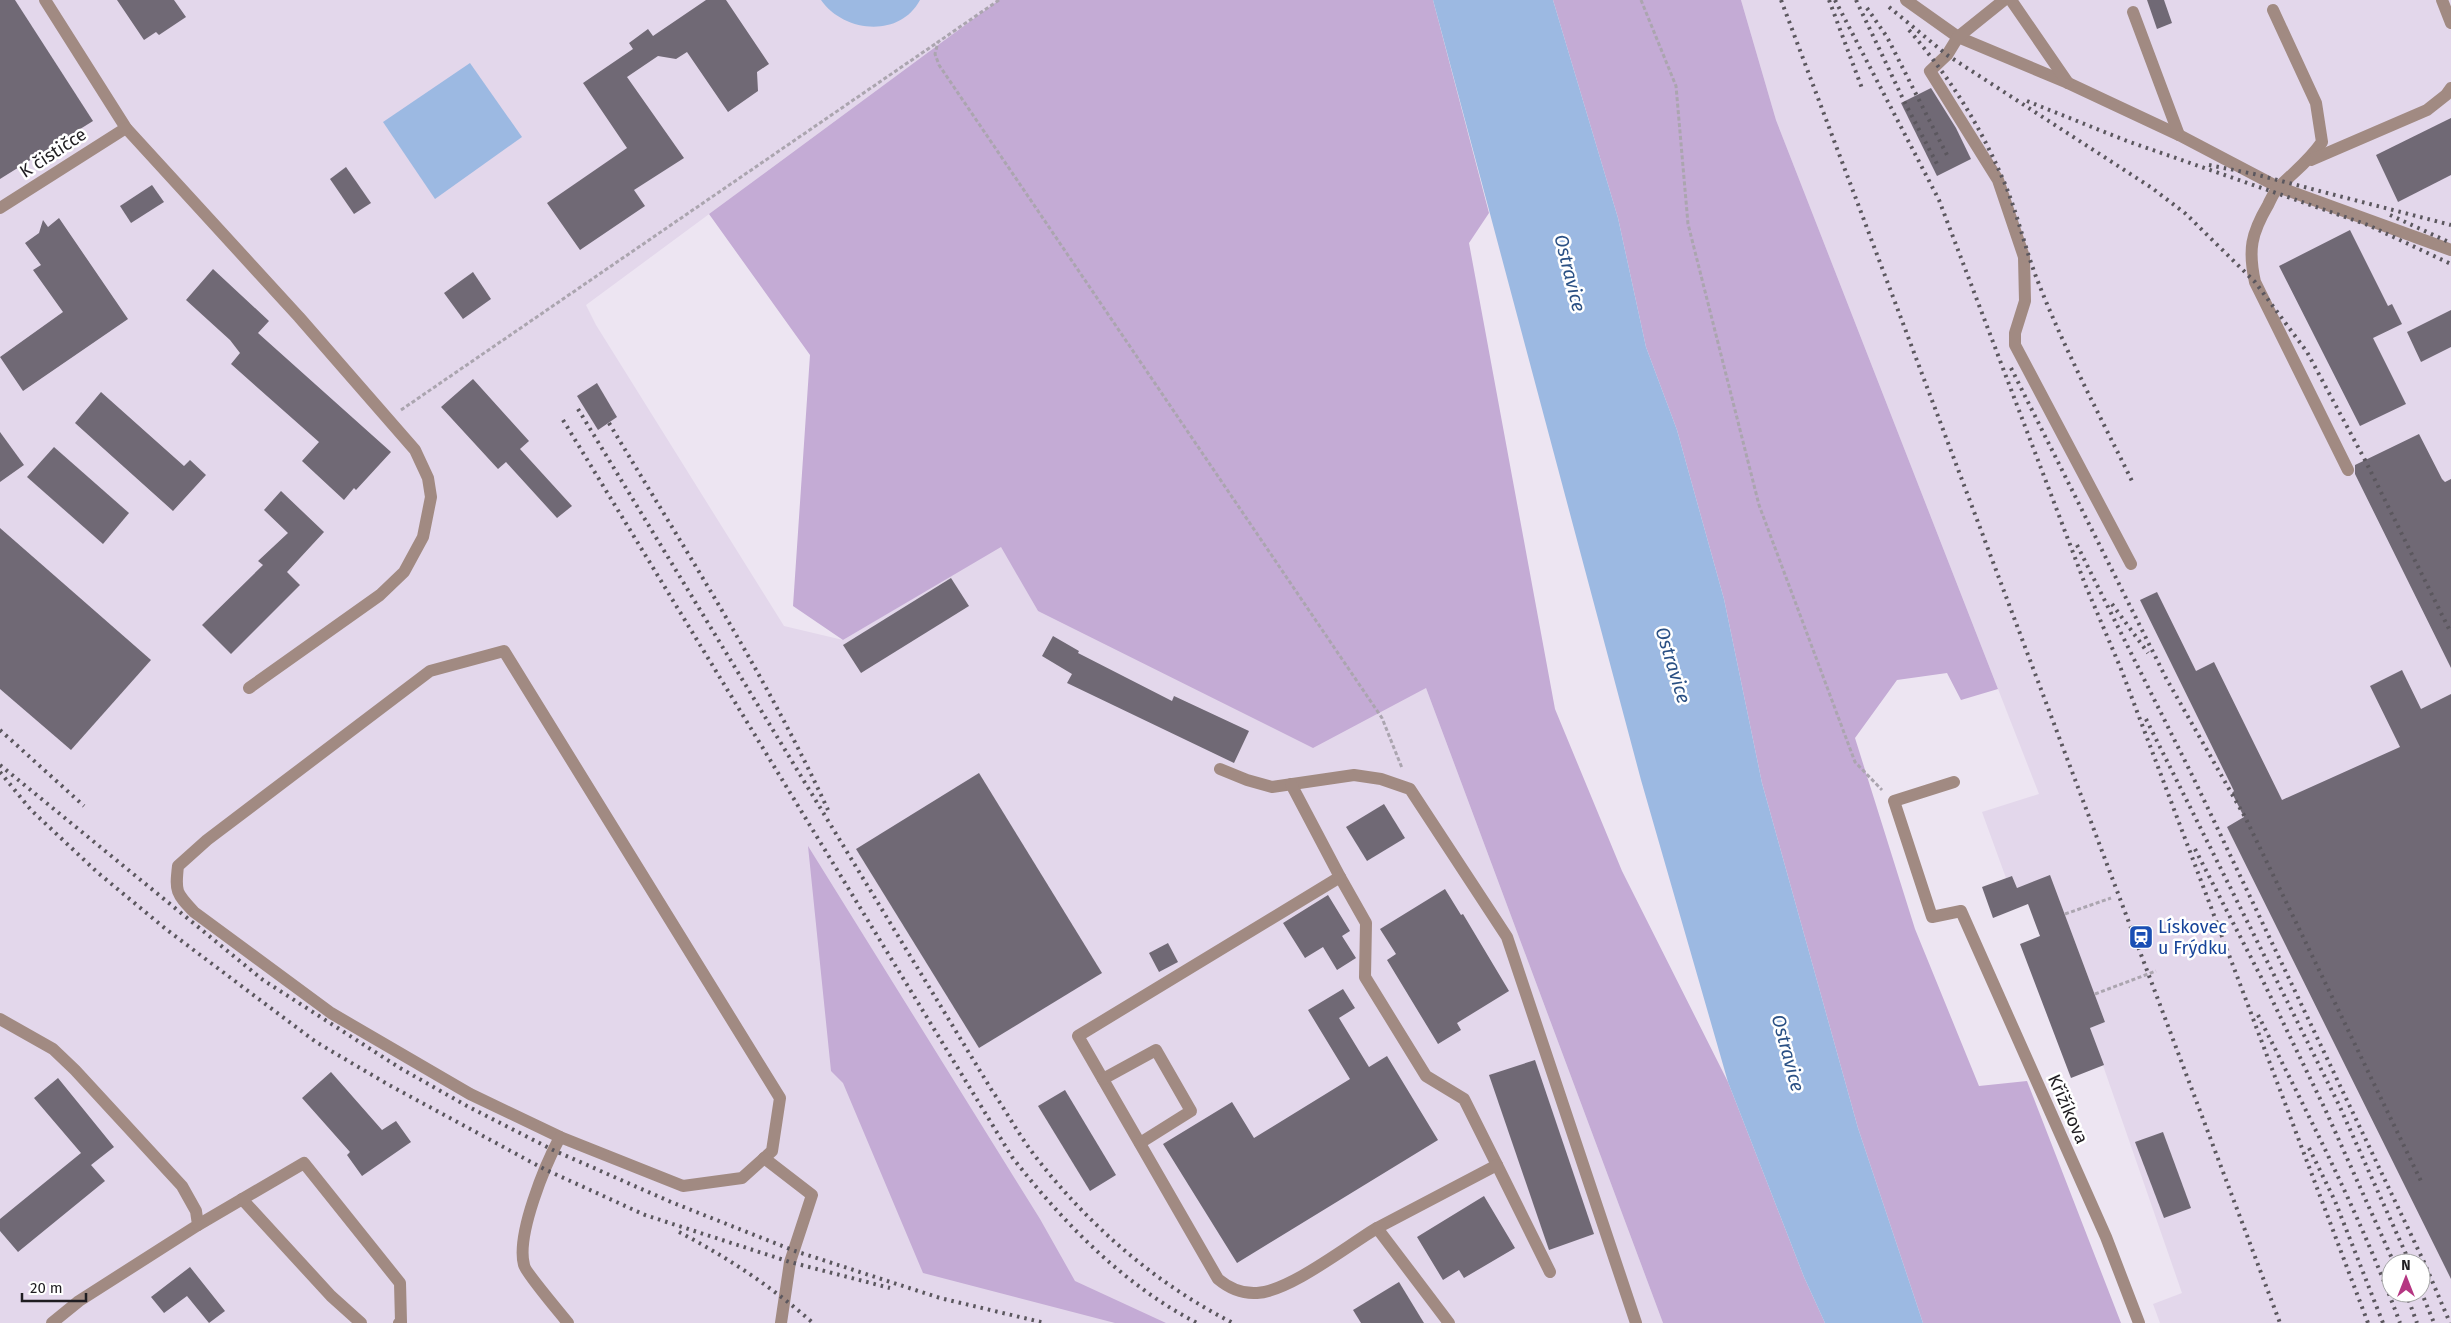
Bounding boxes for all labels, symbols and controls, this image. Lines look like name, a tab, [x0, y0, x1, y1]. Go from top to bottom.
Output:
street label: K čističce	[15, 123, 91, 183]
water label: Ostravice	[1549, 232, 1591, 314]
water label: Ostravice	[1650, 624, 1696, 706]
place label: Lískovec u Frýdku	[2158, 916, 2228, 959]
station icon: Lískovec u Frýdku	[2128, 924, 2154, 950]
water label: Ostravice	[1767, 1012, 1809, 1094]
street label: Křižíkova	[2043, 1071, 2093, 1147]
north arrow	[2381, 1253, 2431, 1303]
text: N	[2401, 1257, 2411, 1274]
scale bar	[22, 1270, 86, 1302]
text: 20 m	[30, 1279, 63, 1297]

